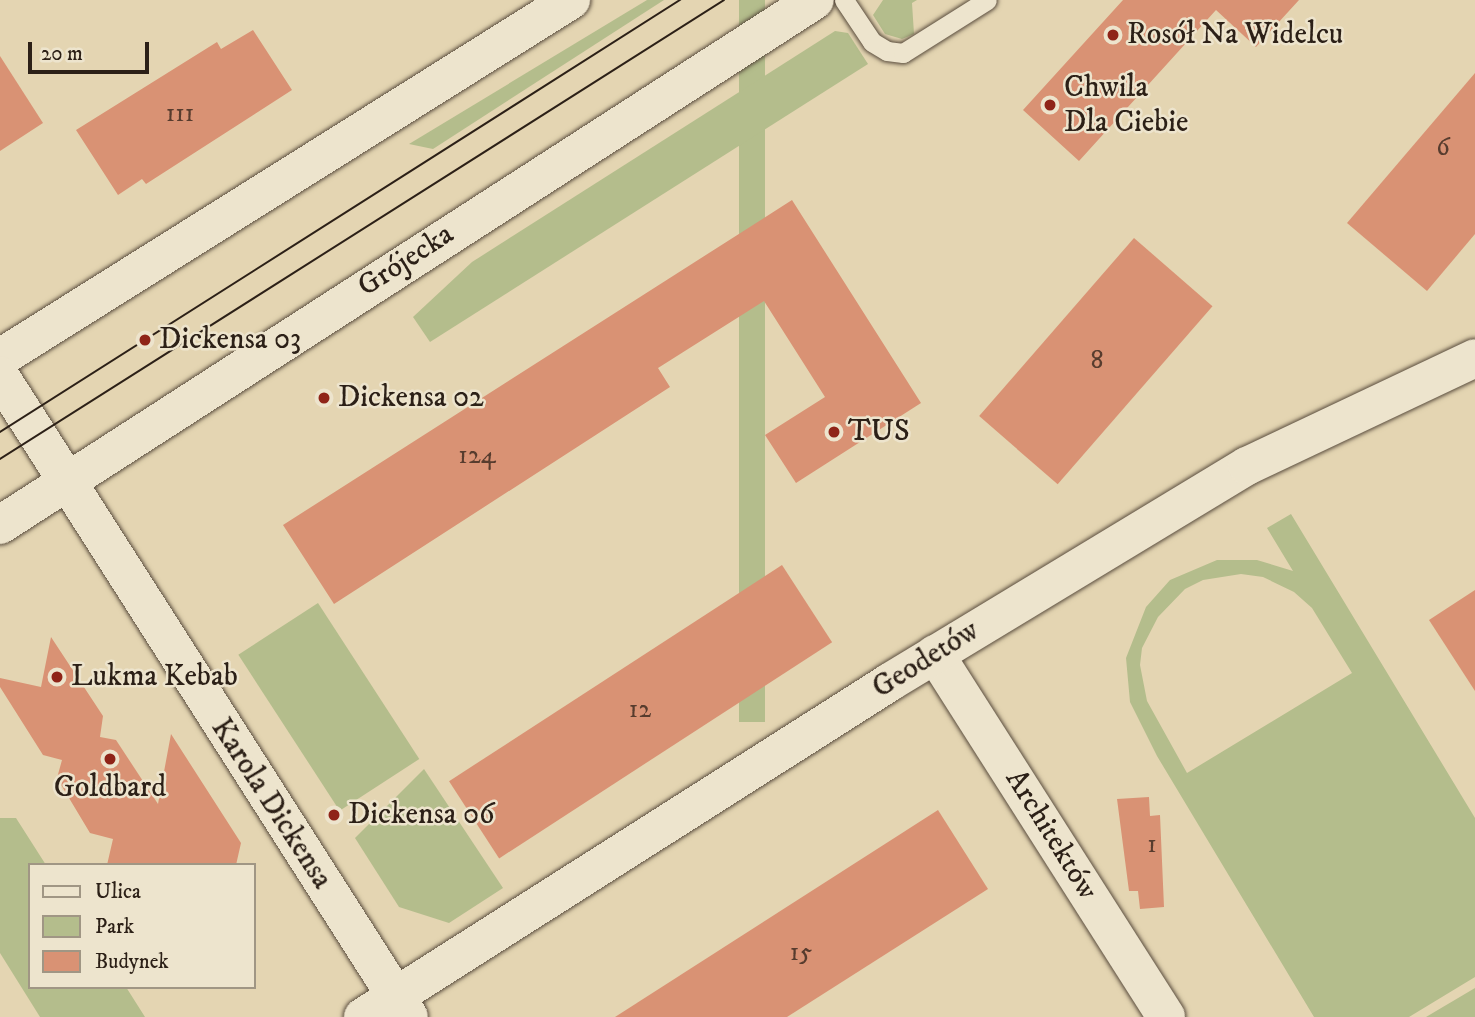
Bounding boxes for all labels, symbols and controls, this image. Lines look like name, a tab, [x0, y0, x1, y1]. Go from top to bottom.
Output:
place label: Rosół Na Widelcu	[1127, 17, 1343, 53]
marker: Rosół Na Widelcu	[1105, 27, 1121, 43]
scale bar	[32, 28, 152, 72]
text: 20 m	[41, 41, 83, 67]
place label: Chwila Dla Ciebie	[1064, 70, 1188, 140]
marker: Chwila Dla Ciebie	[1042, 97, 1058, 113]
house number: 111	[166, 98, 194, 130]
house number: 6	[1436, 132, 1450, 164]
street label: Grójecka	[351, 217, 461, 305]
place label: Dickensa 03	[159, 322, 301, 358]
marker: Dickensa 03	[137, 332, 153, 348]
house number: 8	[1090, 345, 1104, 377]
place label: Dickensa 02	[338, 380, 484, 416]
marker: Dickensa 02	[316, 390, 332, 406]
place label: TUS	[848, 414, 910, 450]
marker: TUS	[826, 424, 842, 440]
house number: 124	[458, 440, 496, 472]
street label: Geodetów	[866, 613, 986, 707]
place label: Lukma Kebab	[71, 659, 238, 695]
marker: Lukma Kebab	[49, 669, 65, 685]
house number: 12	[629, 694, 651, 726]
street label: Karola Dickensa	[202, 712, 340, 896]
marker: Goldbard	[102, 751, 118, 767]
street label: Architektów	[997, 763, 1105, 907]
place label: Goldbard	[54, 770, 166, 806]
place label: Dickensa 06	[348, 797, 495, 833]
marker: Dickensa 06	[326, 807, 342, 823]
house number: 1	[1147, 829, 1157, 861]
legend	[28, 863, 256, 989]
text: Ulica	[95, 879, 141, 905]
text: Park	[95, 914, 134, 940]
house number: 15	[790, 937, 812, 969]
text: Budynek	[95, 949, 169, 975]

